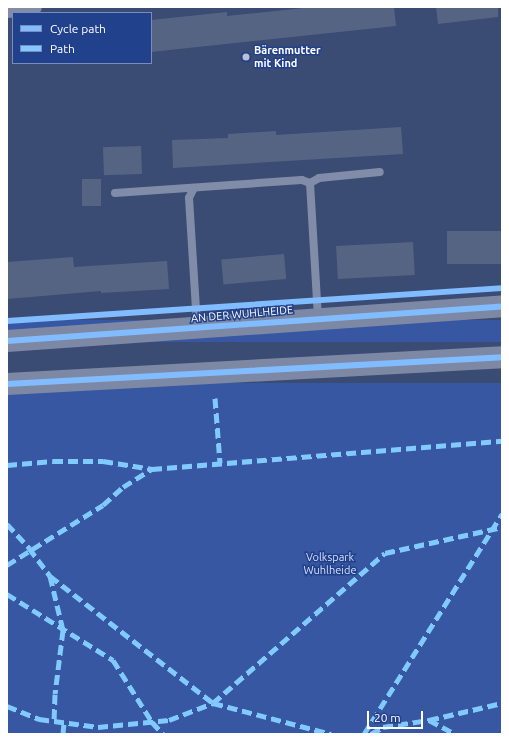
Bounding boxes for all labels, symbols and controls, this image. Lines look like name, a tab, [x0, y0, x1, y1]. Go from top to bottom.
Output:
legend	[12, 12, 152, 64]
text: Cycle path	[50, 22, 106, 35]
text: Path	[50, 42, 75, 55]
place label: Bärenmutter mit Kind	[254, 44, 321, 70]
marker: Bärenmutter mit Kind	[241, 52, 251, 62]
street label: AN DER WUHLHEIDE	[190, 303, 294, 325]
park label: Volkspark Wuhlheide	[303, 551, 357, 577]
scale bar	[369, 703, 425, 729]
text: 20 m	[374, 711, 401, 724]

